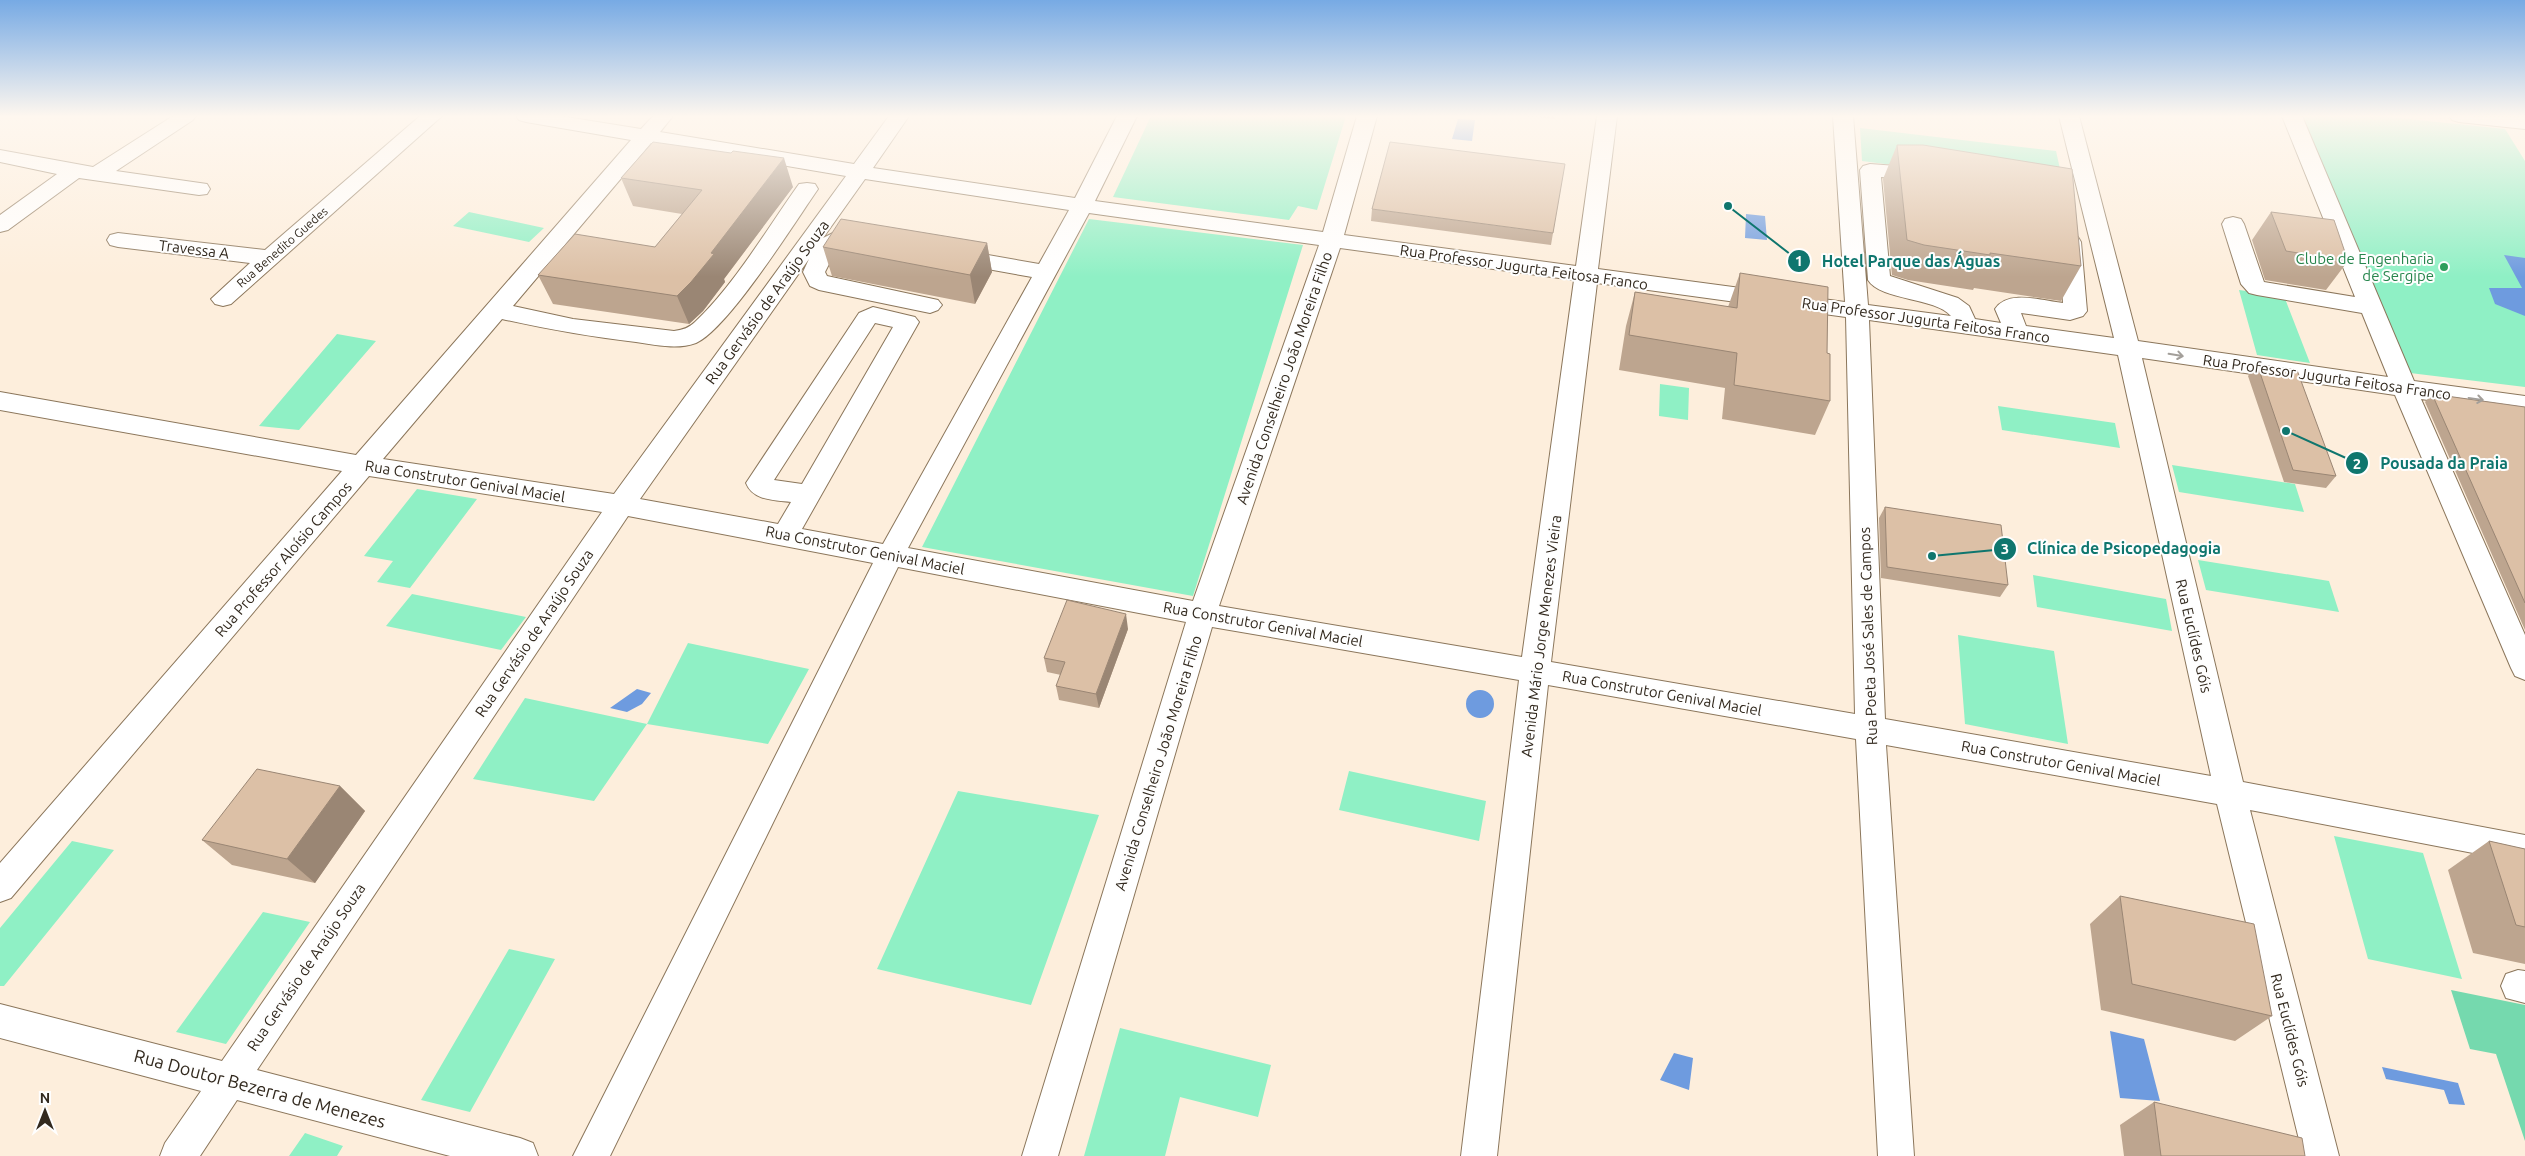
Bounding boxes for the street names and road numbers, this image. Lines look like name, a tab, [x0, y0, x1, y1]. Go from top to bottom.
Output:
street label: Rua Benedito Guedes	[234, 204, 330, 290]
street label: Rua Gervásio de Araújo Souza	[702, 217, 832, 387]
street label: Travessa A	[158, 236, 230, 262]
street label: Rua Professor Jugurta Feitosa Franco	[1399, 241, 1649, 293]
street label: Avenida Conselheiro João Moreira Filho	[1233, 249, 1335, 507]
street label: Rua Professor Jugurta Feitosa Franco	[1801, 294, 2051, 346]
street label: Rua Professor Jugurta Feitosa Franco	[2202, 351, 2452, 403]
street label: Rua Construtor Genival Maciel	[364, 457, 566, 505]
street label: Rua Professor Aloísio Campos	[211, 478, 355, 640]
street label: Avenida Mário Jorge Menezes Vieira	[1518, 514, 1564, 758]
street label: Rua Construtor Genival Maciel	[764, 522, 966, 578]
street label: Rua Poeta José Sales de Campos	[1856, 527, 1880, 745]
street label: Rua Gervásio de Araújo Souza	[471, 546, 597, 720]
street label: Rua Euclídes Góis	[2173, 577, 2215, 695]
street label: Rua Construtor Genival Maciel	[1162, 598, 1364, 650]
street label: Avenida Conselheiro João Moreira Filho	[1111, 633, 1205, 893]
street label: Rua Construtor Genival Maciel	[1561, 667, 1763, 719]
street label: Rua Construtor Genival Maciel	[1960, 737, 2162, 789]
street label: Rua Gervásio de Araújo Souza	[243, 880, 369, 1054]
street label: Rua Euclídes Góis	[2268, 971, 2312, 1089]
street label: Rua Doutor Bezerra de Menezes	[132, 1045, 388, 1131]

